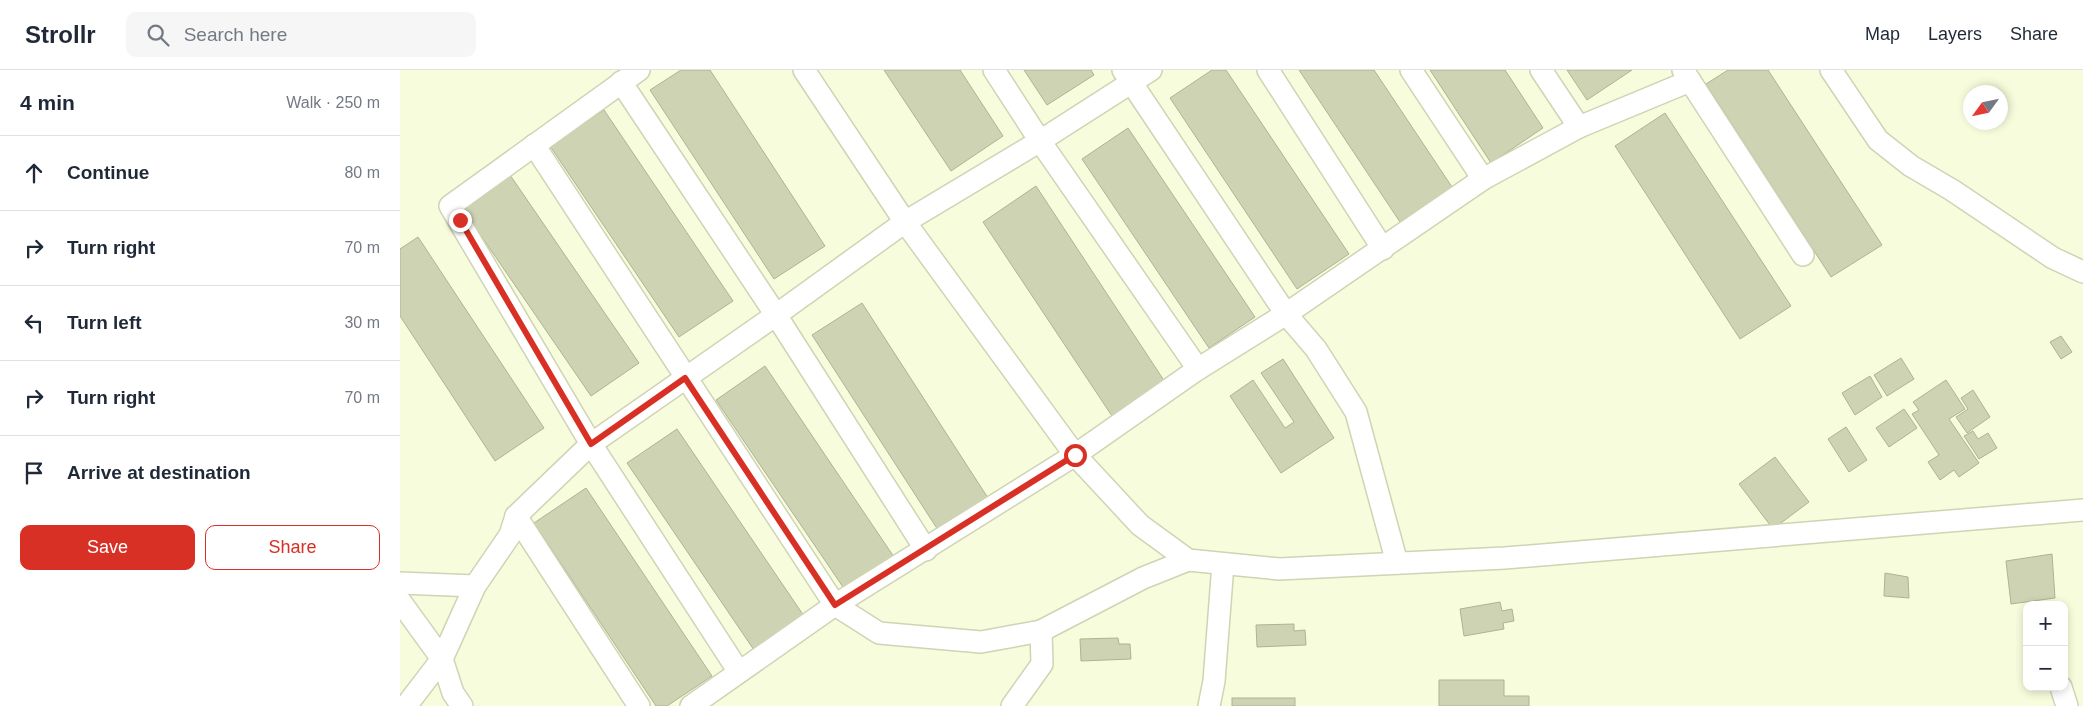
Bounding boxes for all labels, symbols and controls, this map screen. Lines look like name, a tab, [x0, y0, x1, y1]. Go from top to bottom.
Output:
search box	[126, 12, 476, 57]
text: Strollr	[25, 21, 96, 48]
icon: search	[144, 21, 172, 49]
text: Search here	[184, 24, 287, 45]
text: Map	[1865, 24, 1900, 44]
text: Layers	[1928, 24, 1982, 44]
text: Share	[2010, 24, 2058, 44]
north arrow	[1963, 85, 2008, 130]
text: 4 min	[20, 91, 75, 114]
text: Walk · 250 m	[286, 94, 380, 111]
icon: ahead	[20, 159, 48, 187]
text: Continue	[67, 162, 149, 183]
text: 80 m	[344, 164, 380, 181]
route end	[449, 209, 472, 232]
icon: right	[20, 234, 48, 262]
text: Turn right	[67, 237, 155, 258]
text: 70 m	[344, 239, 380, 256]
icon: left	[20, 309, 48, 337]
text: Turn left	[67, 312, 142, 333]
text: 30 m	[344, 314, 380, 331]
icon: right	[20, 384, 48, 412]
text: Turn right	[67, 387, 155, 408]
text: 70 m	[344, 389, 380, 406]
route start	[1064, 444, 1087, 467]
icon: arrive	[20, 459, 48, 487]
text: Arrive at destination	[67, 462, 251, 483]
button: Save	[20, 525, 195, 570]
button: Share	[205, 525, 380, 570]
map controls	[2023, 601, 2068, 691]
button: +	[2023, 601, 2068, 646]
button: −	[2023, 646, 2068, 691]

